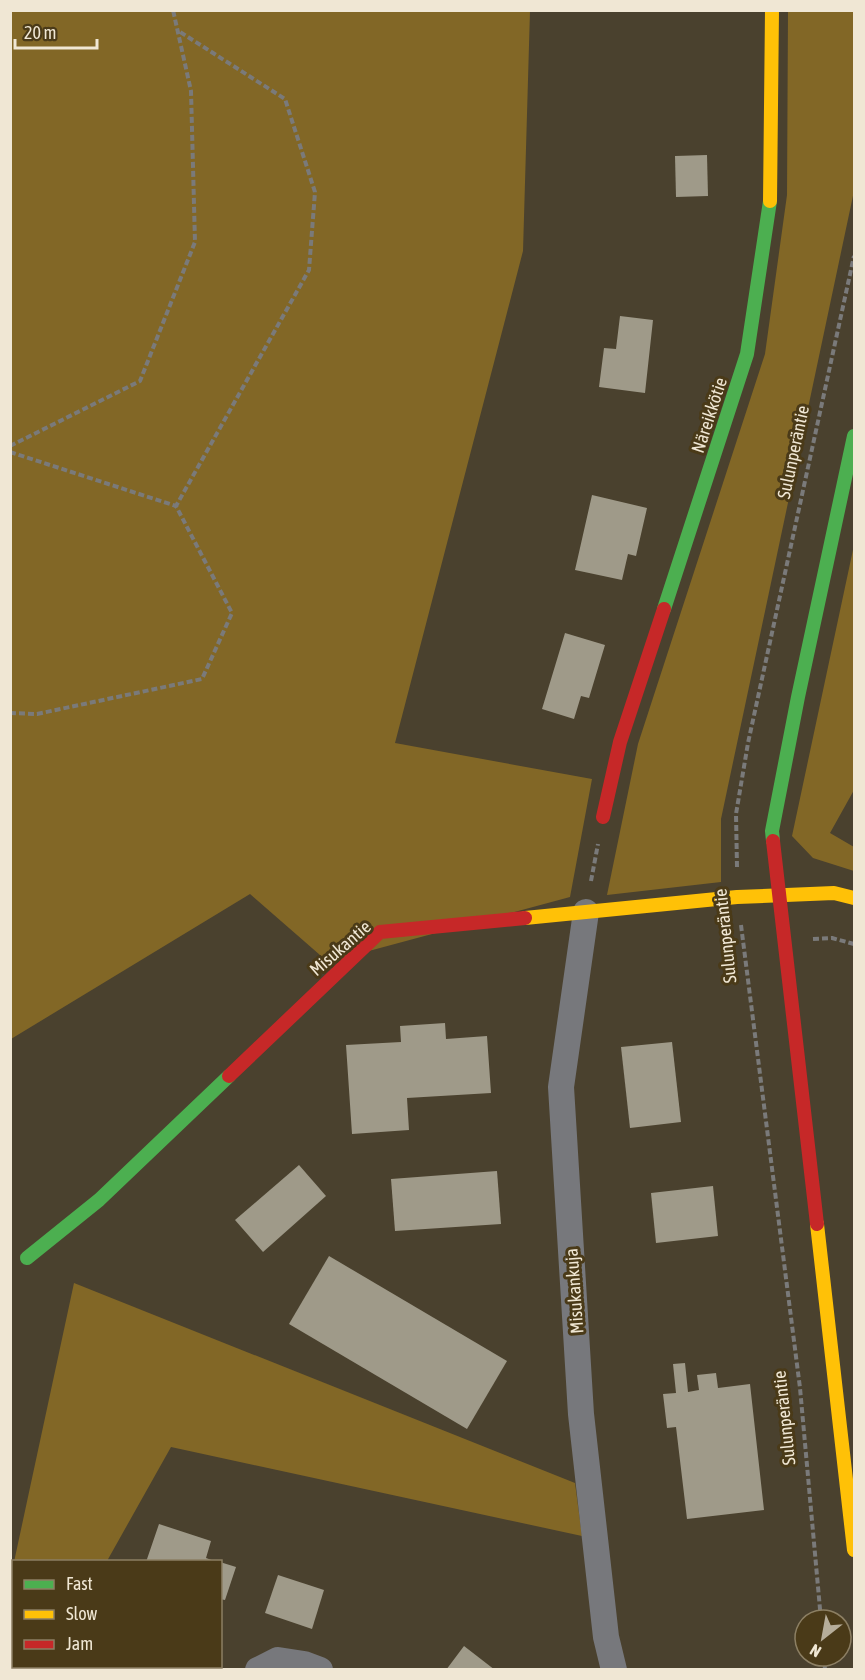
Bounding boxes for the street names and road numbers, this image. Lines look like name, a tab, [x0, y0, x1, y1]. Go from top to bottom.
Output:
street label: Näreikkötie	[687, 375, 731, 455]
street label: Sulunperäntie	[773, 404, 813, 500]
street label: Sulunperäntie	[710, 888, 740, 984]
street label: Misukantie	[305, 916, 375, 980]
street label: Misukankuja	[561, 1248, 587, 1334]
street label: Sulunperäntie	[769, 1370, 799, 1466]

